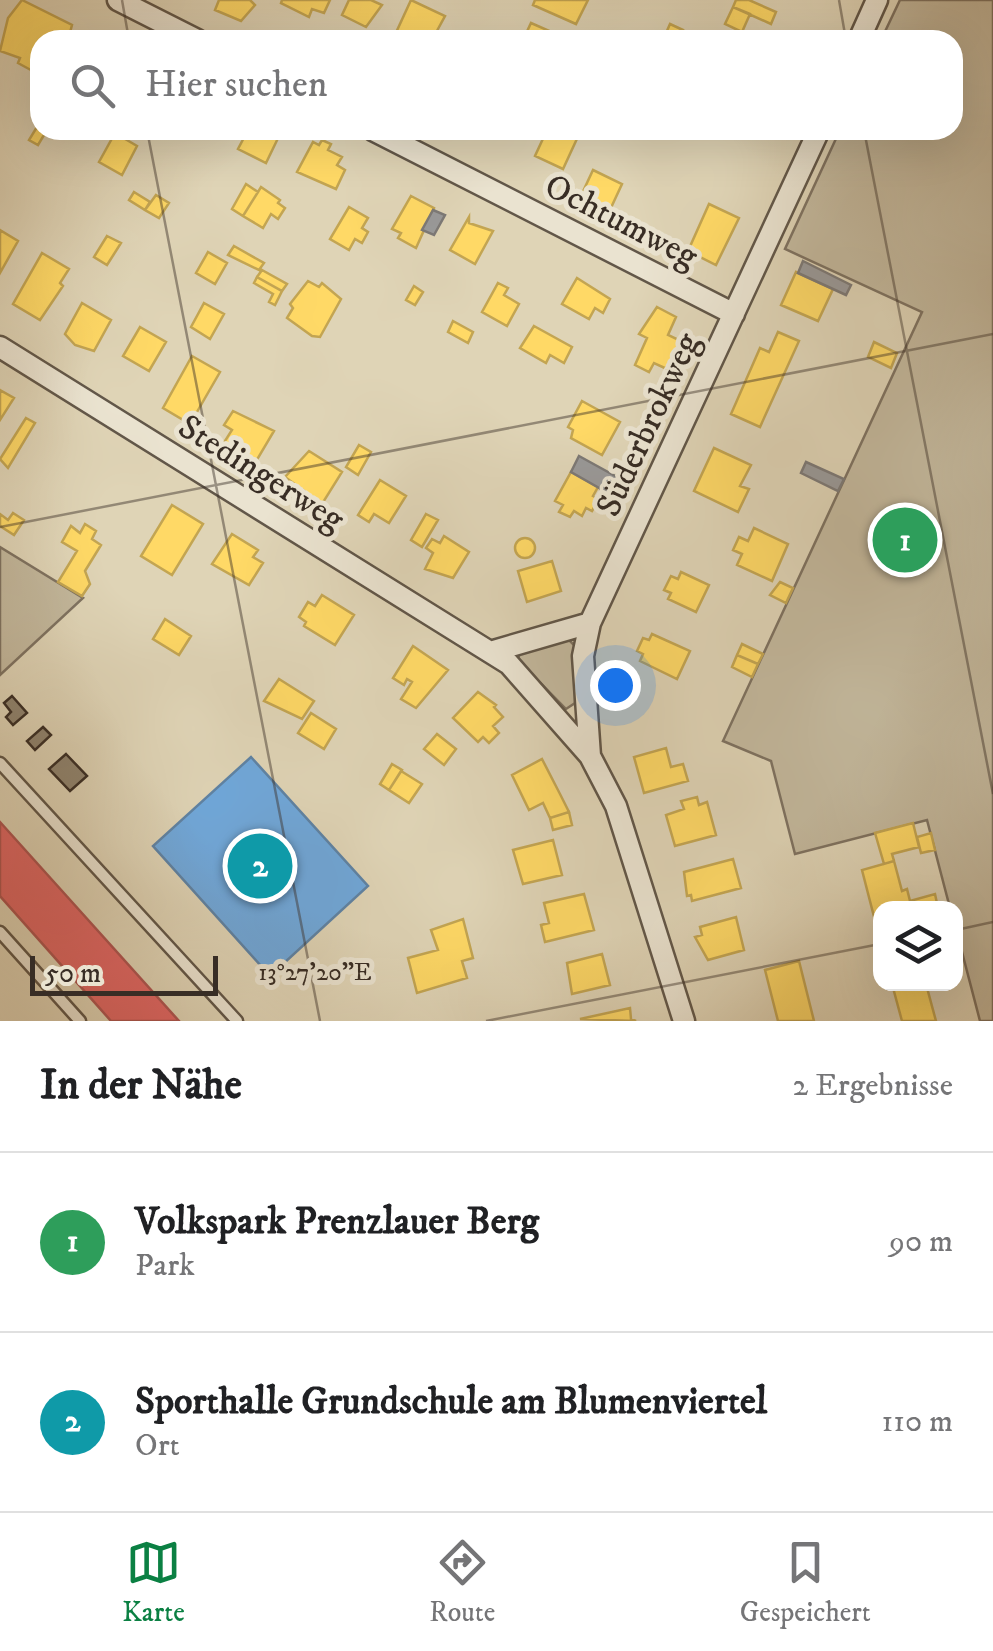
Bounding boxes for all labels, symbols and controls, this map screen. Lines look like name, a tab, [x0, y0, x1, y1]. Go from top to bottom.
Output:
search box	[30, 30, 963, 140]
icon: search	[65, 58, 120, 113]
text: Hier suchen	[145, 61, 328, 109]
street label: Ochtumweg	[537, 164, 706, 280]
street label: Süderbrokweg	[587, 325, 711, 524]
street label: Stedingerweg	[170, 405, 353, 543]
pin: 1	[872, 502, 938, 578]
your location	[590, 660, 641, 711]
pin: 2	[228, 828, 292, 904]
map controls	[873, 901, 963, 991]
button: layers	[873, 901, 963, 991]
scale bar	[30, 951, 218, 996]
text: 50 m	[45, 956, 101, 991]
text: 13°27'20"E	[258, 957, 372, 988]
text: In der Nähe	[40, 1060, 242, 1112]
text: 2 Ergebnisse	[793, 1066, 953, 1106]
text: Volkspark Prenzlauer Berg	[135, 1198, 539, 1246]
text: 1	[67, 1222, 78, 1262]
text: 90 m	[889, 1222, 953, 1262]
text: Park	[135, 1246, 195, 1286]
text: Sporthalle Grundschule am Blumenviertel	[135, 1378, 767, 1426]
text: 2	[65, 1402, 80, 1442]
text: 110 m	[881, 1402, 953, 1442]
text: Ort	[135, 1426, 180, 1466]
tab: Karte	[122, 1535, 185, 1630]
tab: Route	[429, 1535, 495, 1630]
tab: Gespeichert	[740, 1535, 871, 1630]

